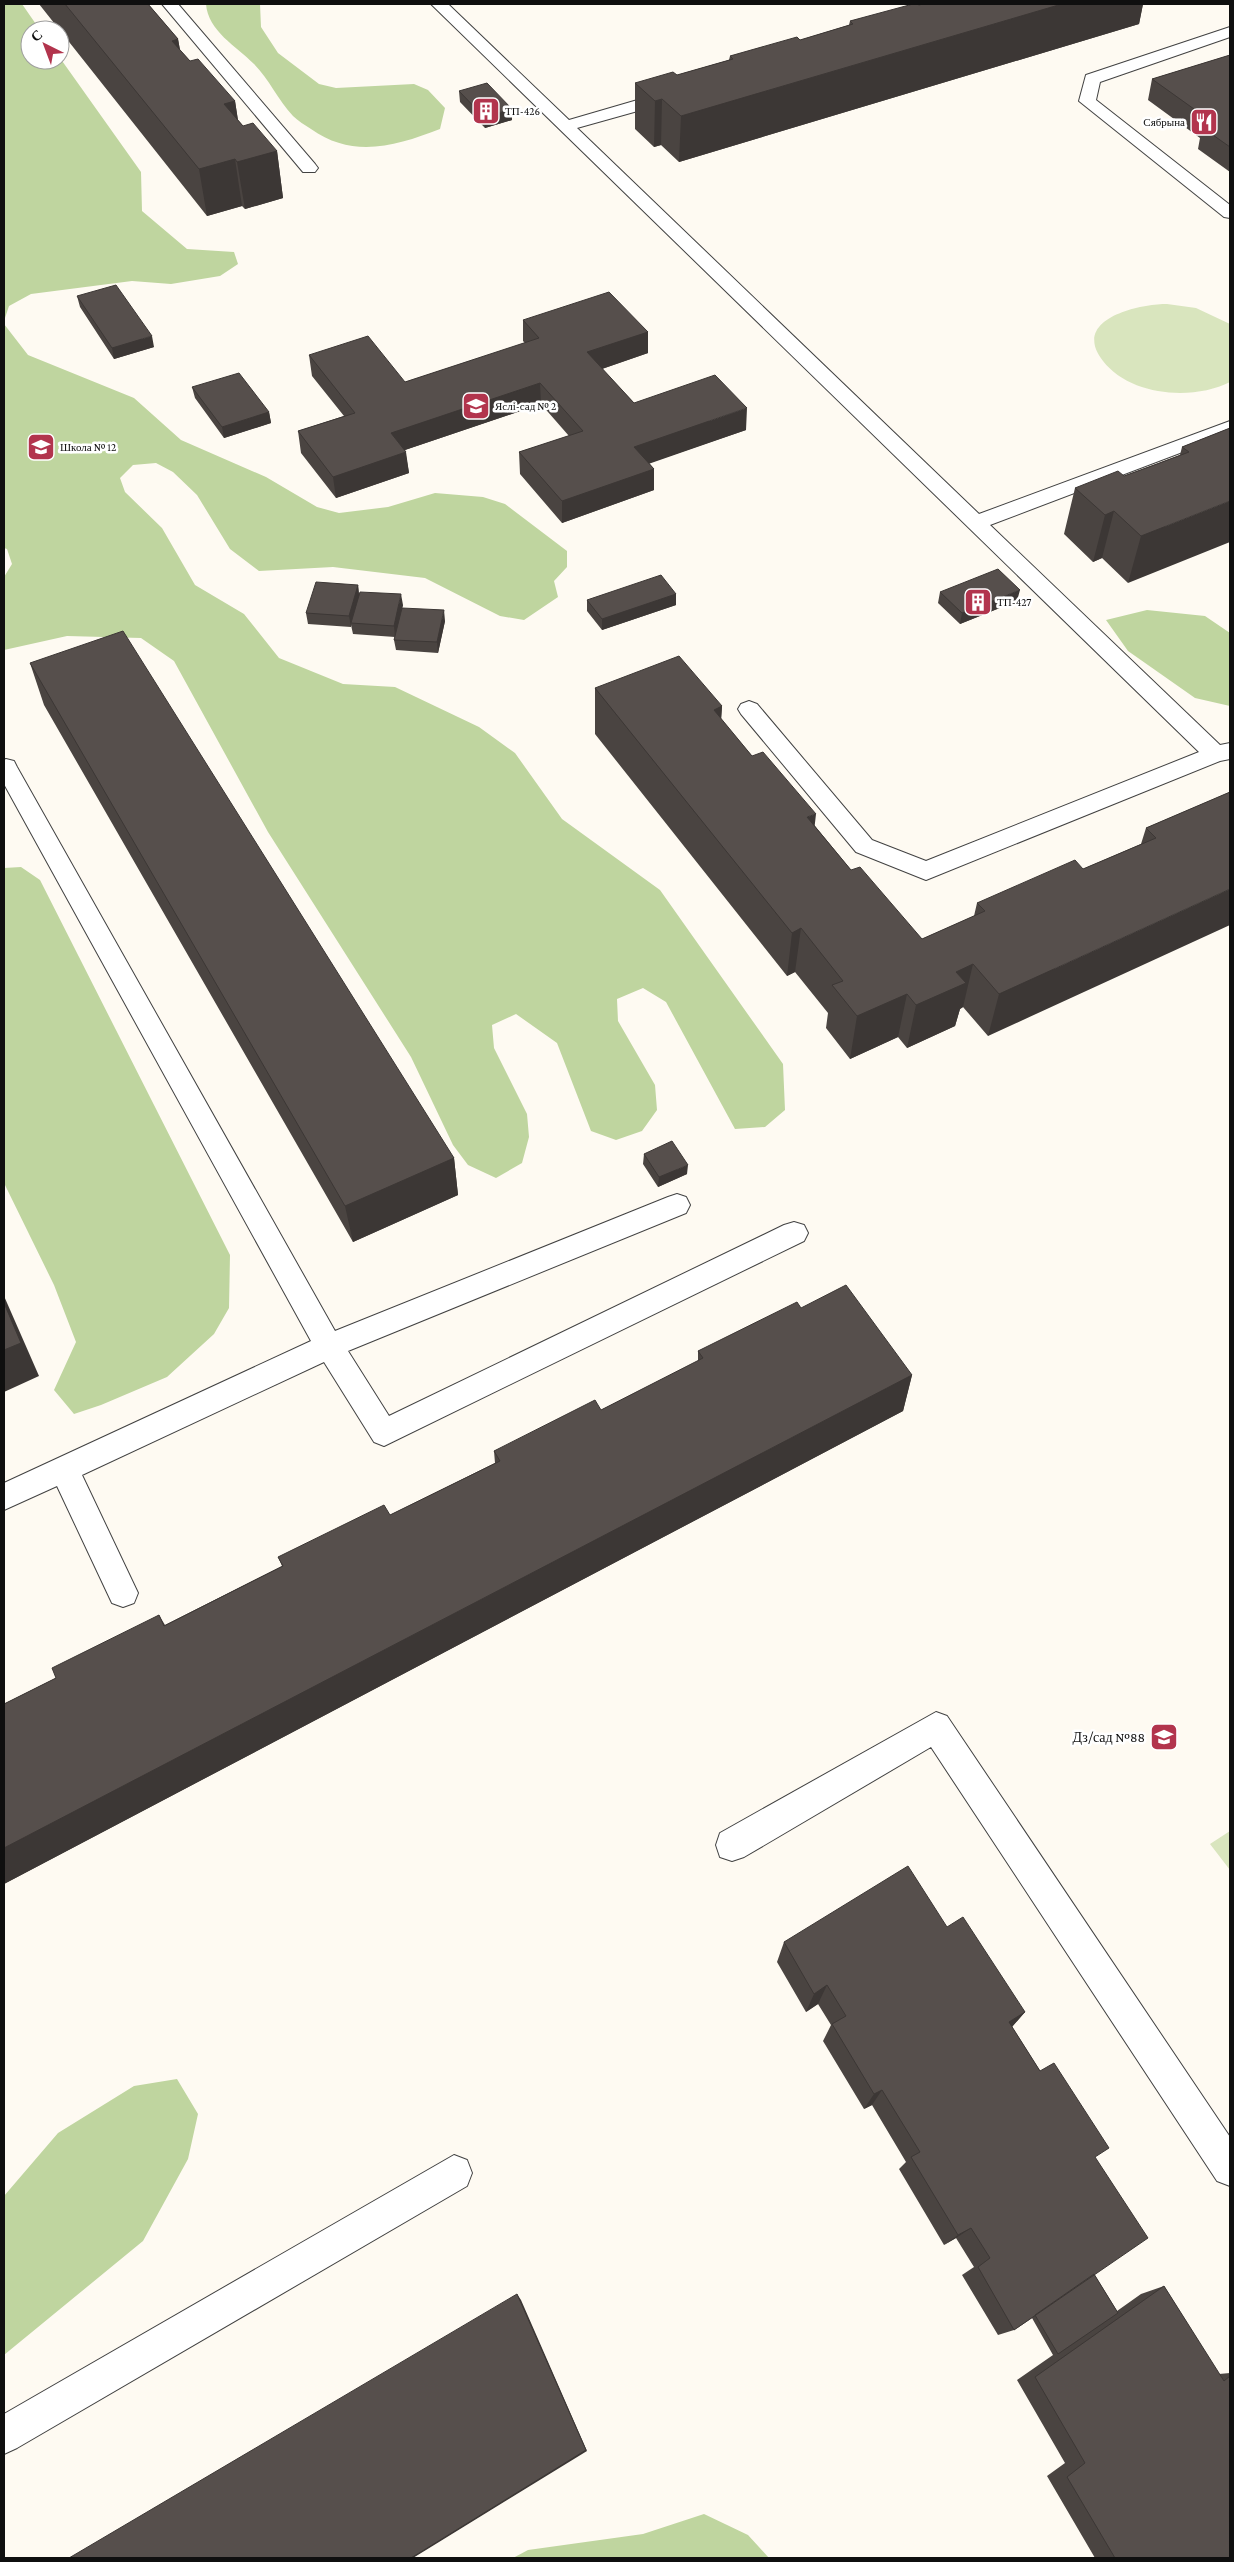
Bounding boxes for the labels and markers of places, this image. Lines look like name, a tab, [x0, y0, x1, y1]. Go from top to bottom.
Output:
building icon: ТП-426	[471, 96, 501, 126]
place label: ТП-426	[505, 105, 540, 117]
restaurant icon: Сябрына	[1189, 107, 1219, 137]
place label: Сябрына	[1143, 116, 1185, 128]
school or university icon: Яслі-сад № 2	[461, 391, 491, 421]
place label: Яслі-сад № 2	[495, 400, 556, 412]
school or university icon: Школа № 12	[26, 432, 56, 462]
place label: Школа № 12	[60, 441, 116, 453]
building icon: ТП-427	[963, 587, 993, 617]
place label: ТП-427	[997, 596, 1031, 608]
school or university icon: Дз/сад №88	[1149, 1722, 1179, 1752]
place label: Дз/сад №88	[1072, 1729, 1145, 1745]

